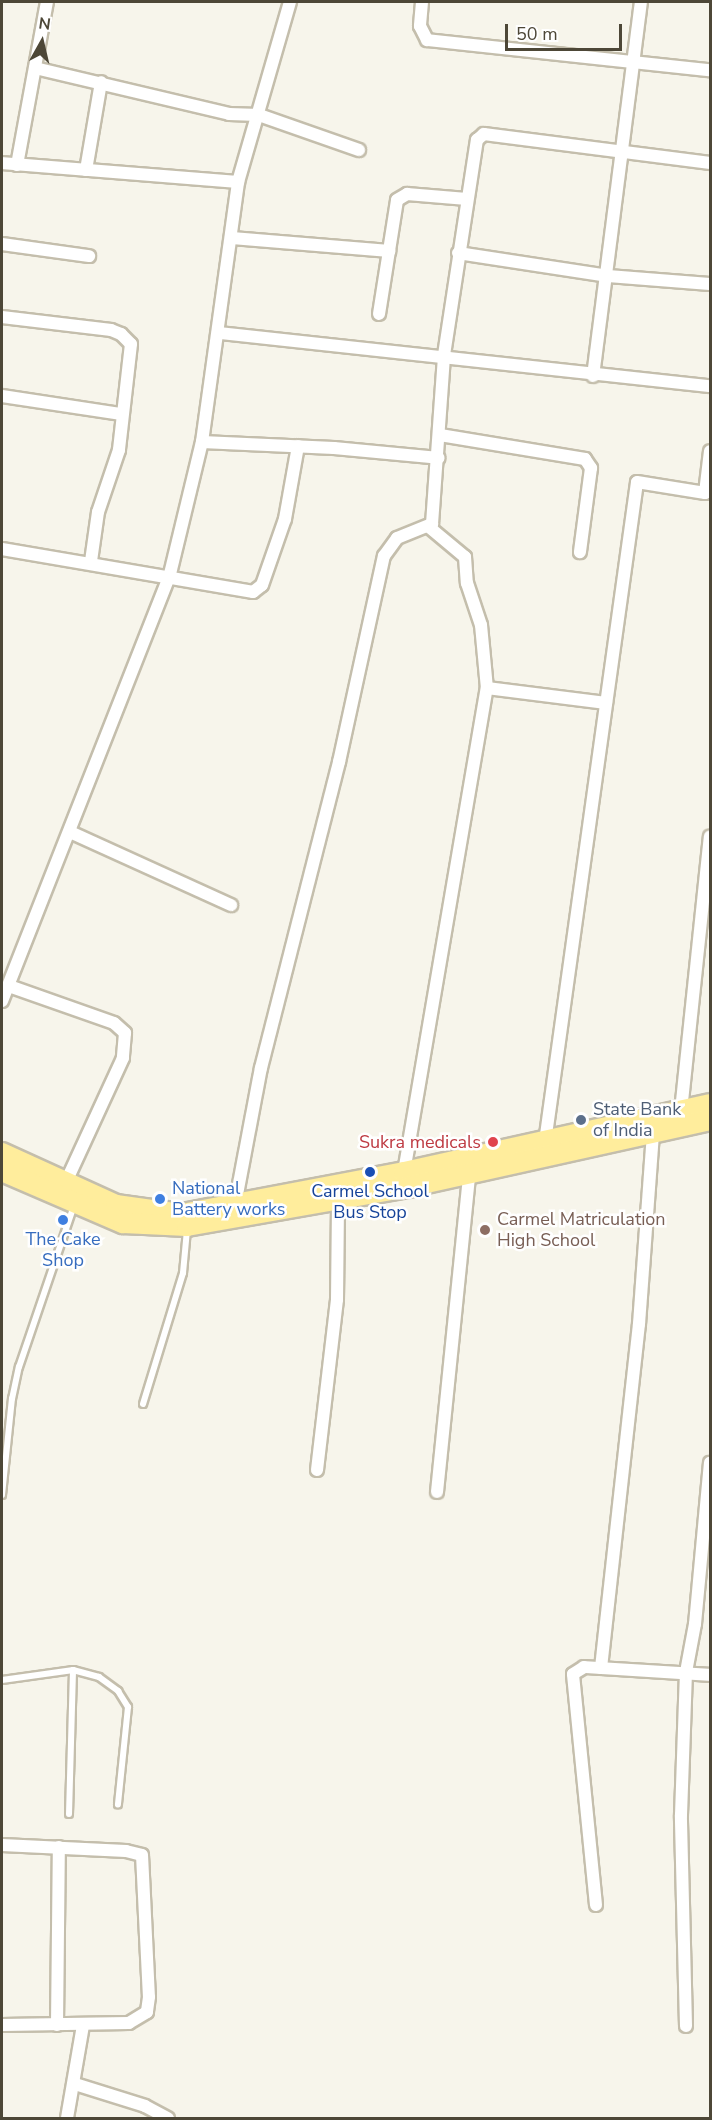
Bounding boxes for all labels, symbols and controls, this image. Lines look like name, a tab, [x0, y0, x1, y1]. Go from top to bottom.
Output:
north arrow	[12, 12, 72, 72]
text: N	[37, 12, 52, 36]
scale bar	[508, 12, 625, 50]
text: 50 m	[516, 22, 558, 46]
place label: State Bank of India	[593, 1099, 681, 1142]
marker: State Bank of India	[574, 1113, 588, 1127]
place label: Sukra medicals	[359, 1131, 481, 1153]
marker: Sukra medicals	[486, 1135, 500, 1149]
marker: Carmel School Bus Stop	[363, 1165, 377, 1179]
place label: National Battery works	[172, 1178, 285, 1220]
place label: Carmel School Bus Stop	[311, 1181, 429, 1224]
marker: National Battery works	[153, 1192, 167, 1206]
place label: Carmel Matriculation High School	[497, 1209, 666, 1252]
marker: The Cake Shop	[56, 1213, 70, 1227]
marker: Carmel Matriculation High School	[478, 1223, 492, 1237]
place label: The Cake Shop	[26, 1229, 100, 1272]

